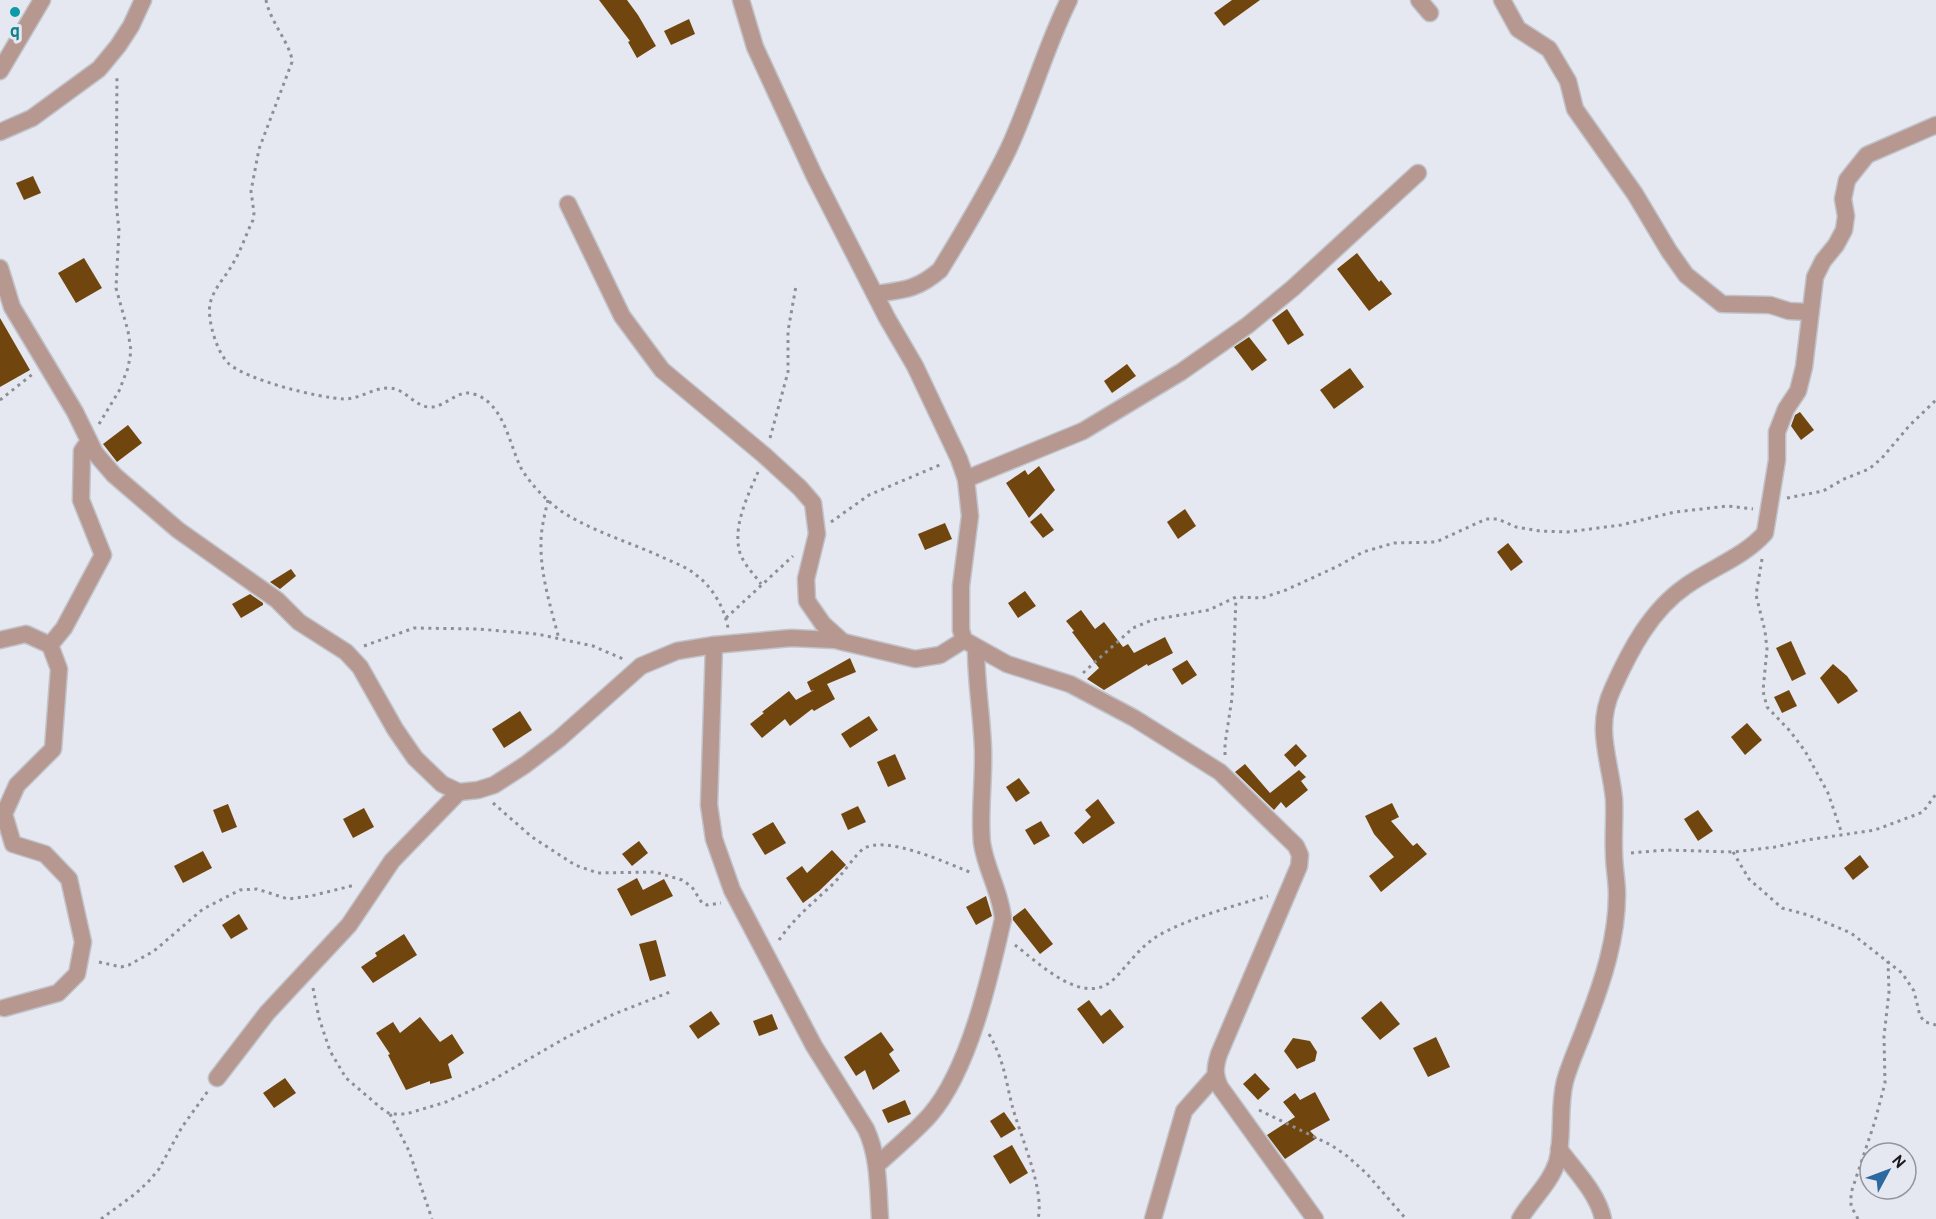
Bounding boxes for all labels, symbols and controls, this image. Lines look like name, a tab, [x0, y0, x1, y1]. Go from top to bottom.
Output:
marker: q	[8, 5, 22, 19]
place label: q	[10, 21, 20, 44]
north arrow	[1858, 1141, 1918, 1201]
text: N	[1886, 1152, 1909, 1173]

